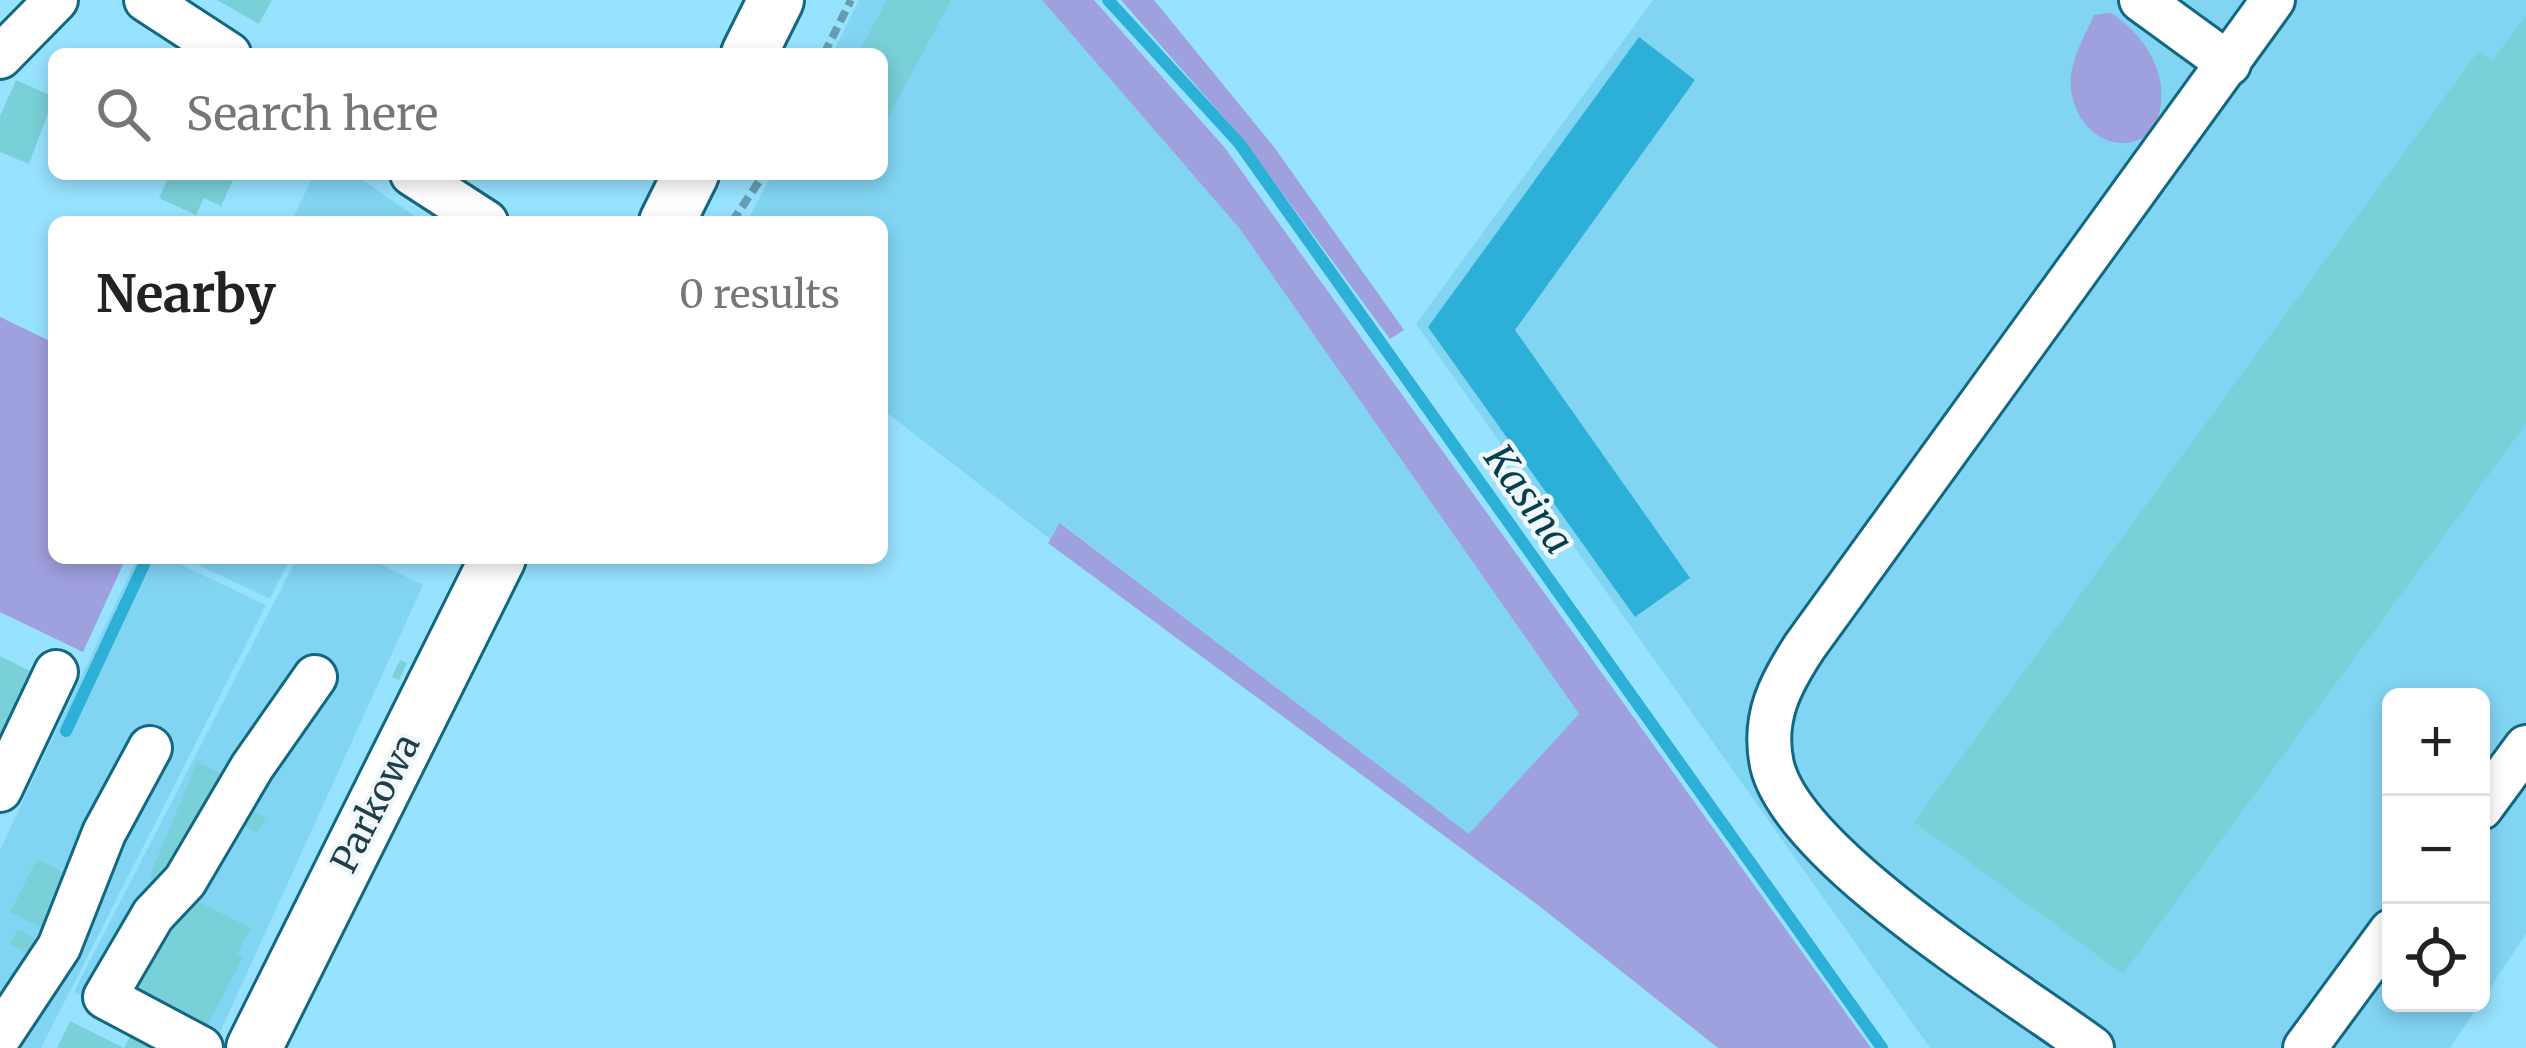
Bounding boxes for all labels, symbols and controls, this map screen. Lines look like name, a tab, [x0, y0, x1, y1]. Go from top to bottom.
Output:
search box	[48, 48, 888, 180]
icon: search	[90, 81, 156, 147]
text: Search here	[186, 86, 438, 142]
text: Nearby	[96, 262, 276, 326]
text: 0 results	[679, 270, 840, 319]
water label: Kasina	[1473, 435, 1584, 563]
map controls	[2382, 688, 2490, 1012]
button: +	[2382, 688, 2490, 796]
street label: Parkowa	[321, 726, 429, 880]
button: −	[2382, 796, 2490, 904]
button: locate	[2382, 904, 2490, 1012]

